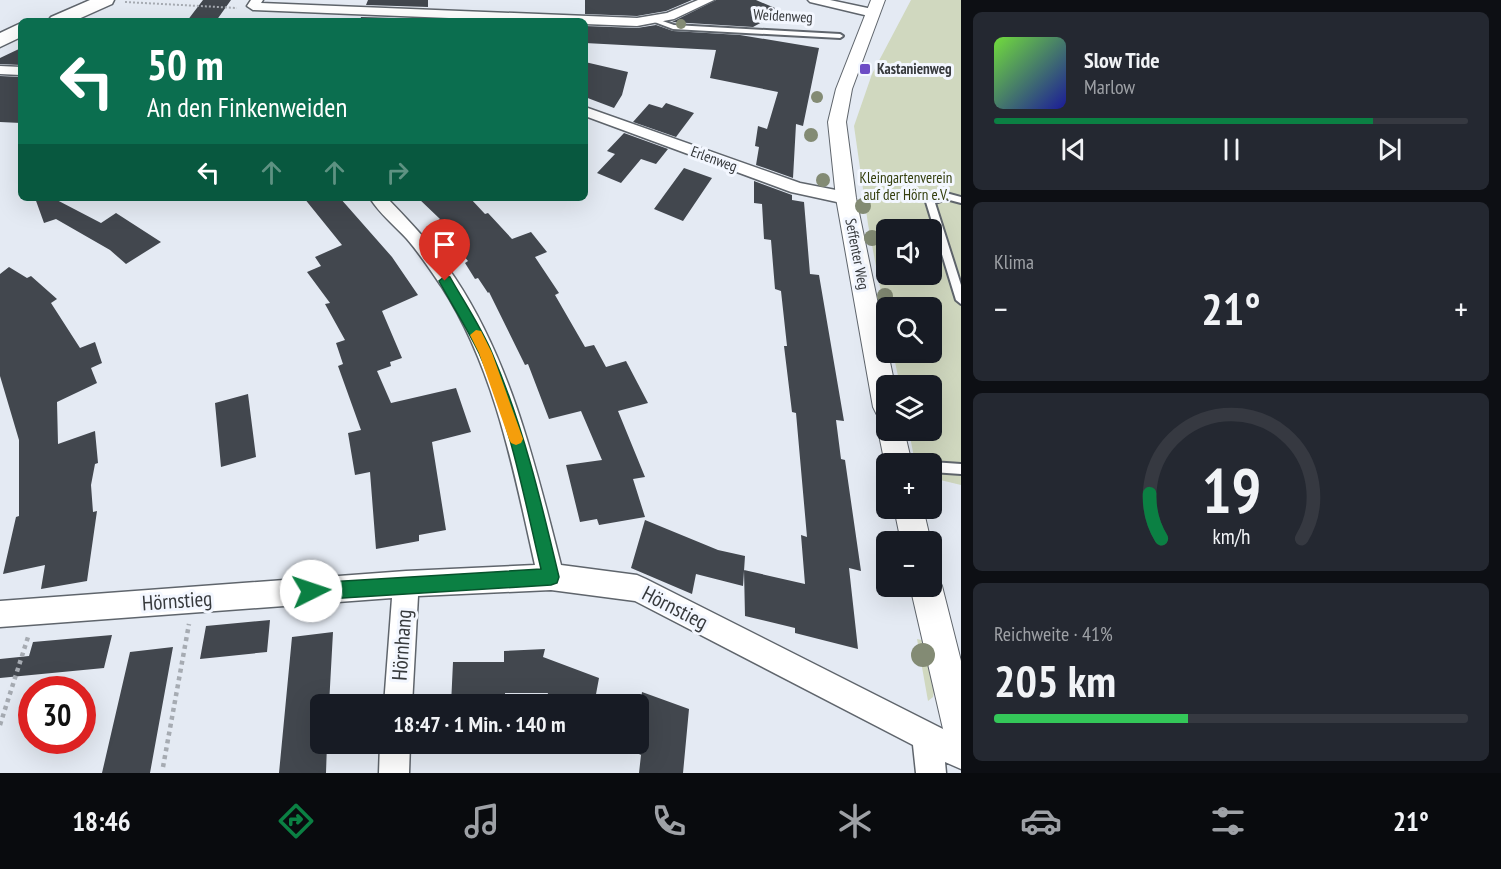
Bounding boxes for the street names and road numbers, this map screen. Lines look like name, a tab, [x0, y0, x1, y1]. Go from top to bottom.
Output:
street label: Weidenweg	[753, 4, 813, 27]
street label: Erlenweg	[688, 141, 740, 176]
street label: Seffenter Weg	[841, 217, 874, 291]
street label: Hörnstieg	[638, 580, 713, 636]
street label: Hörnstieg	[141, 585, 213, 616]
street label: Hörnhang	[386, 608, 417, 681]

